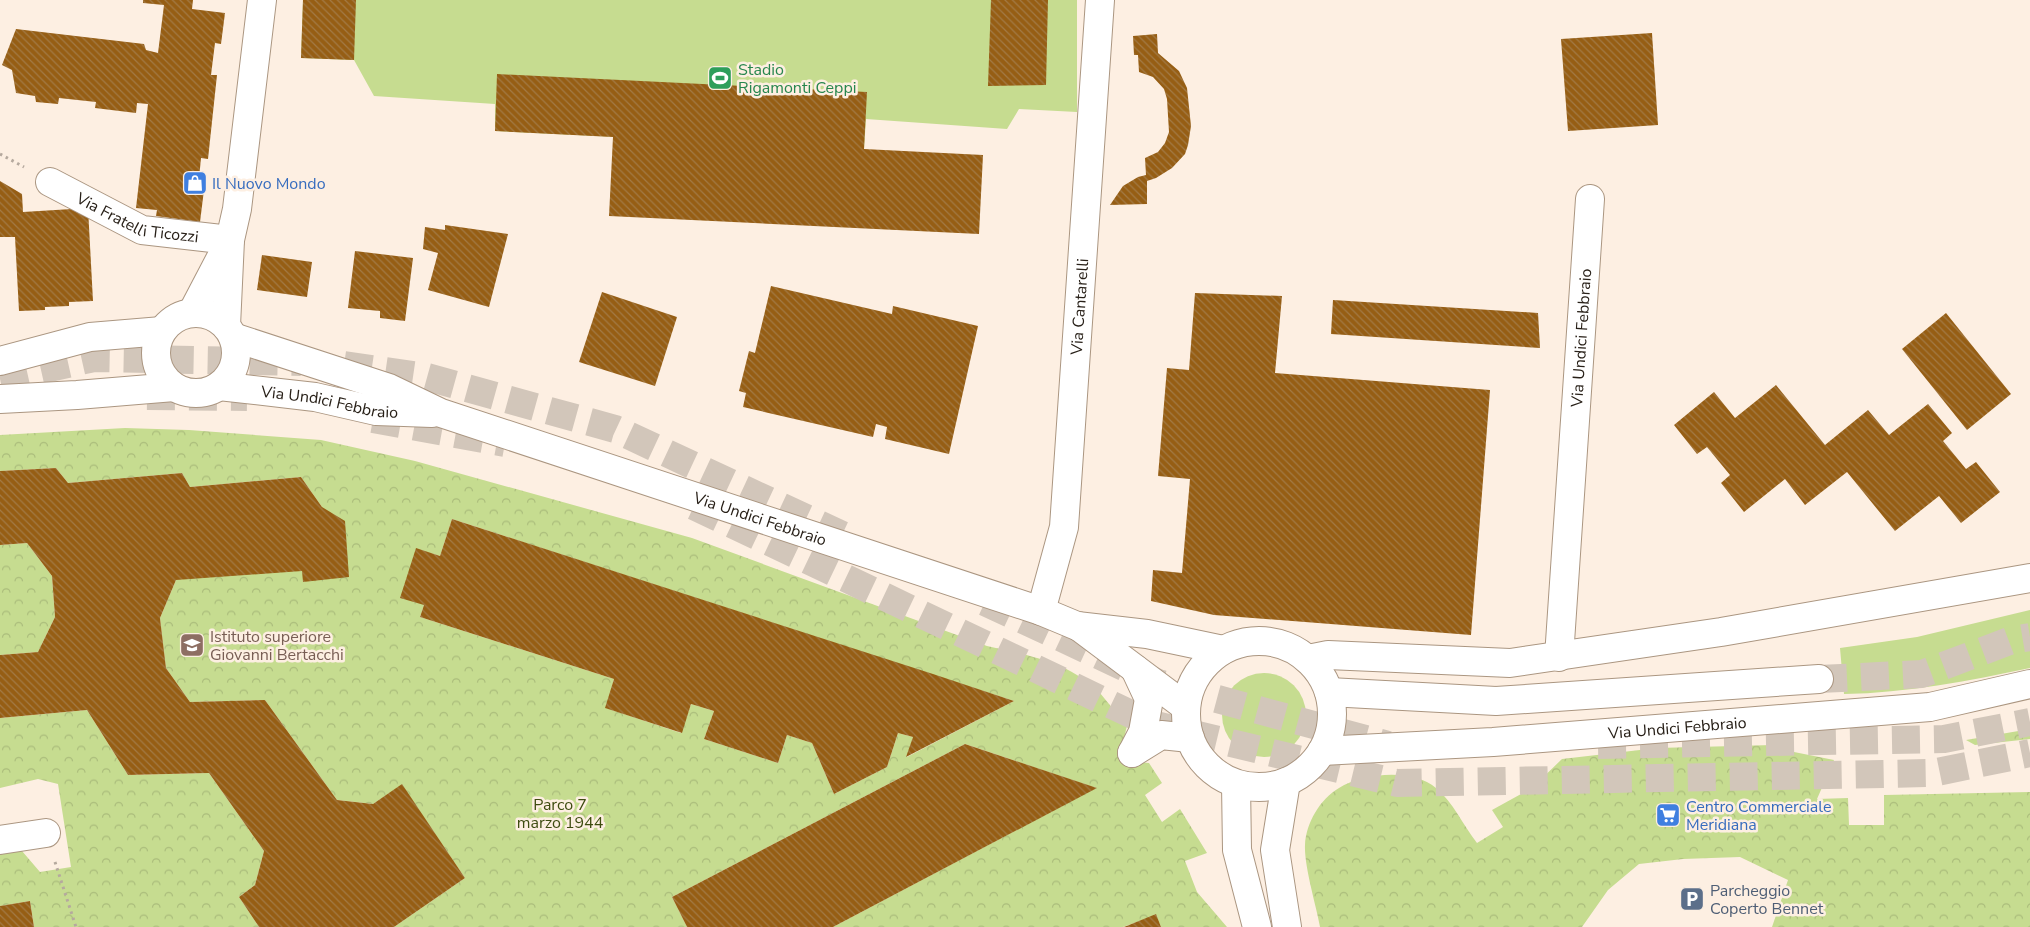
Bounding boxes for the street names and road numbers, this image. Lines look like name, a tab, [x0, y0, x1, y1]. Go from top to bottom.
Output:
street label: Via Fratelli Ticozzi	[71, 187, 200, 248]
street label: Via Cantarelli	[1066, 258, 1094, 357]
street label: Via Undici Febbraio	[1566, 268, 1597, 409]
street label: Via Undici Febbraio	[259, 381, 399, 424]
street label: Via Undici Febbraio	[690, 487, 829, 552]
street label: Via Undici Febbraio	[1606, 712, 1747, 745]

